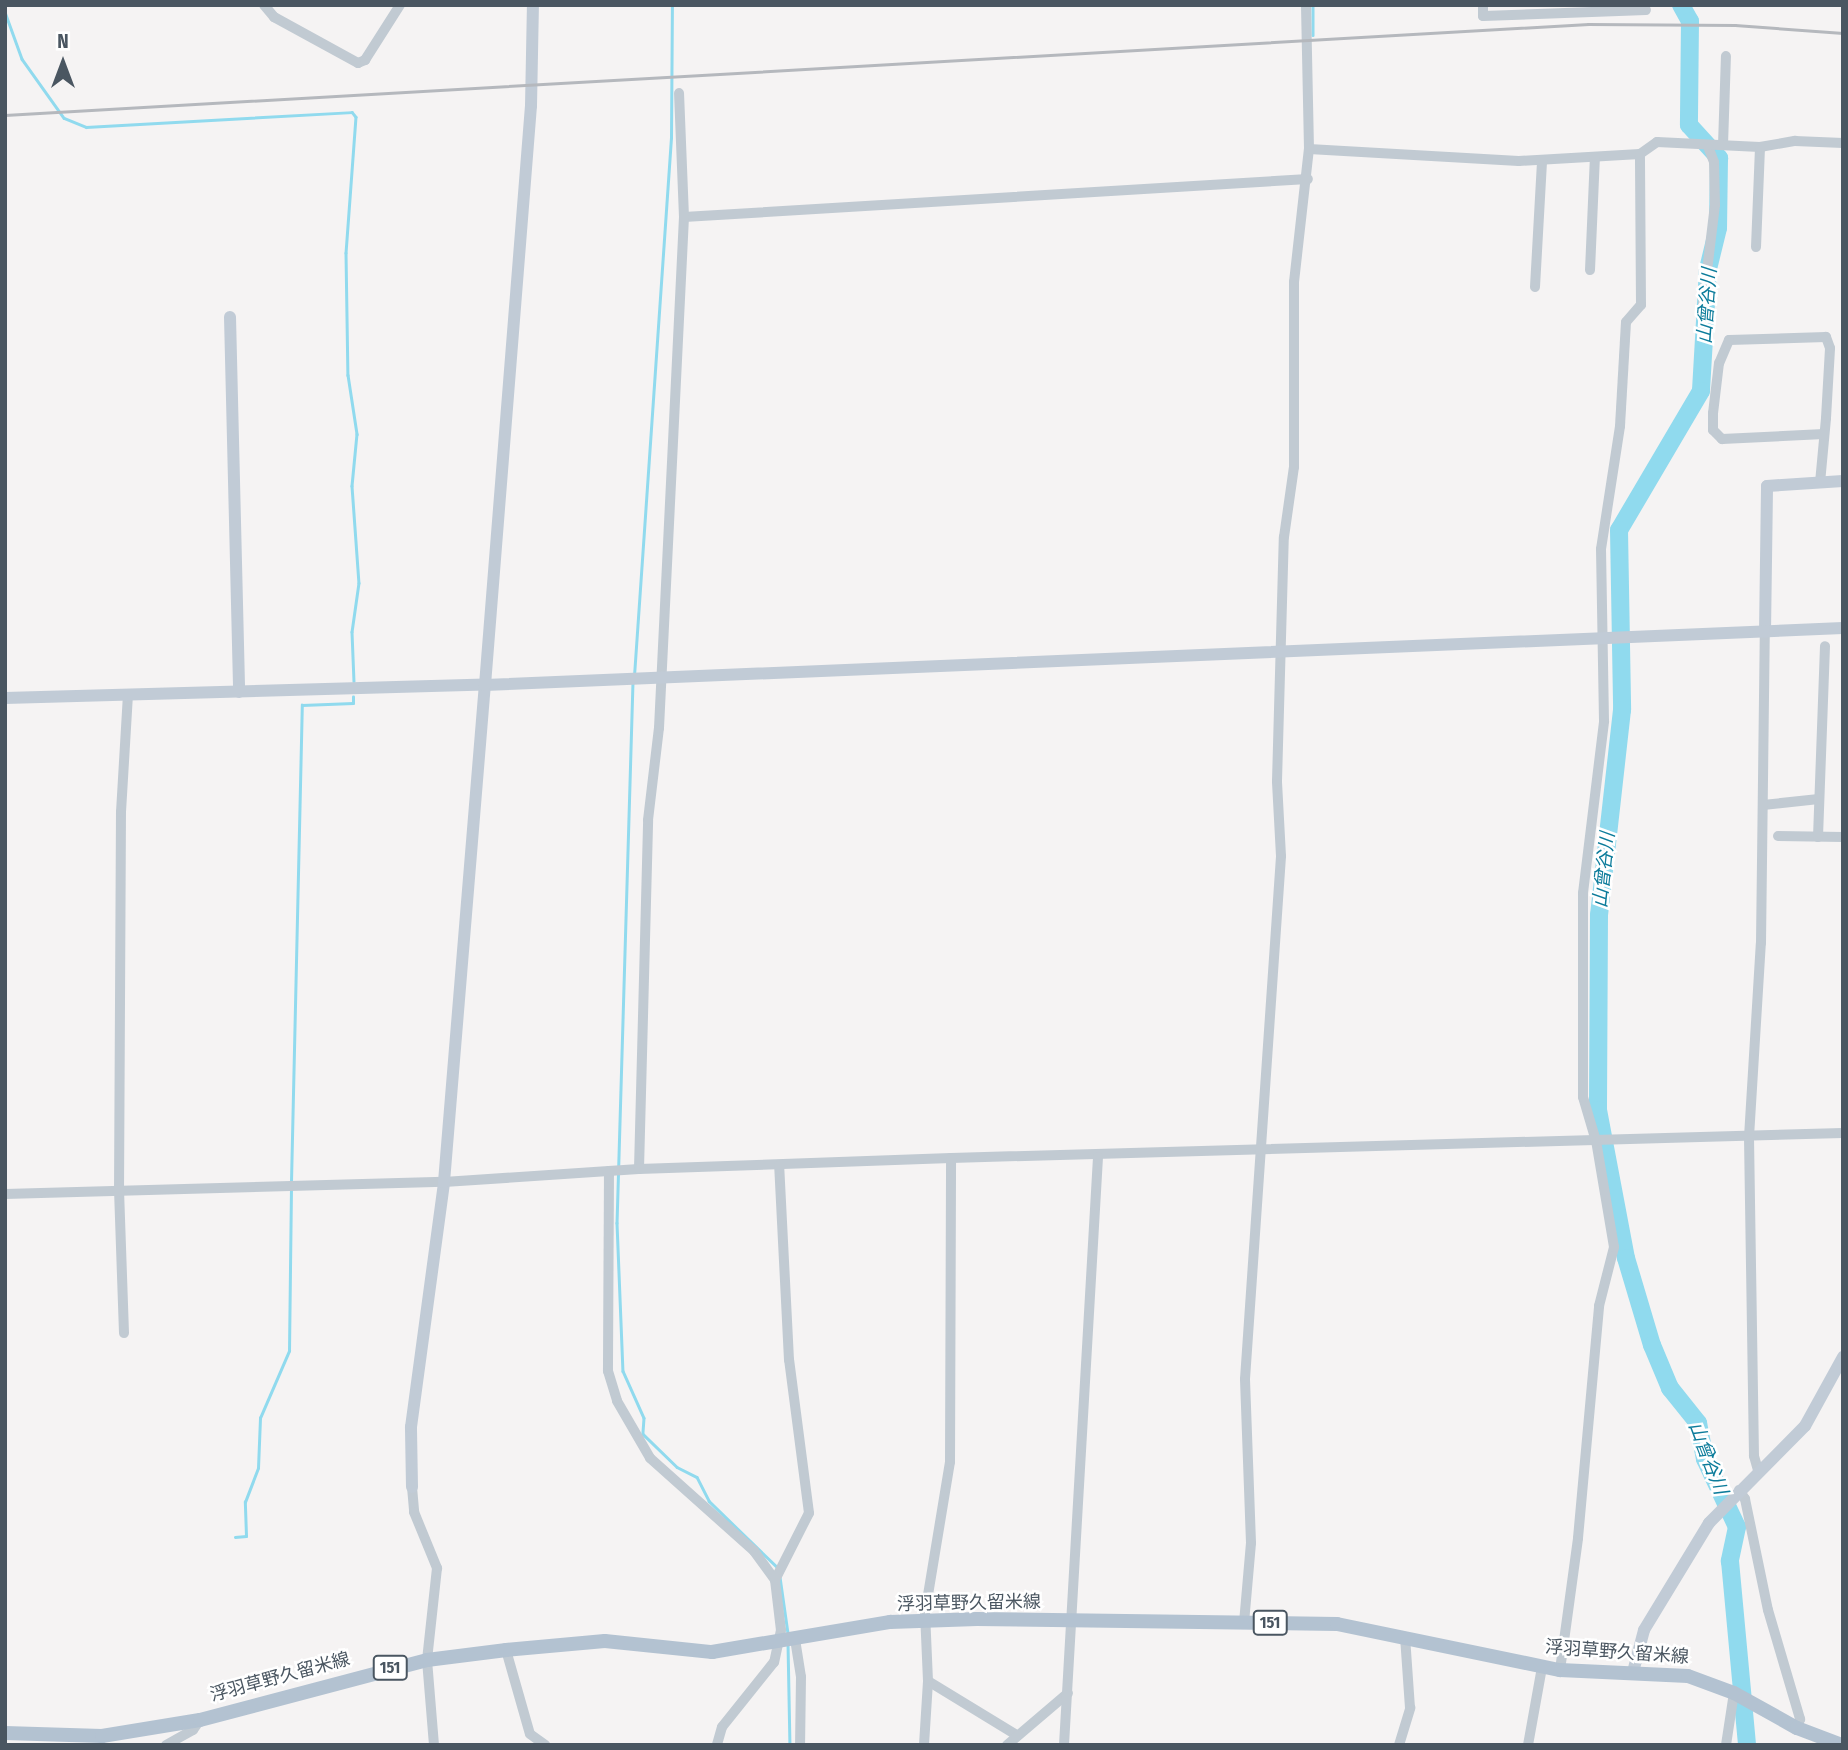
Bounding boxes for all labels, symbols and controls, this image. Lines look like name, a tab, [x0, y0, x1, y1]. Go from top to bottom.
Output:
north arrow	[28, 28, 98, 98]
text: N	[57, 30, 69, 53]
water label: 山曾谷川	[1693, 267, 1721, 345]
water label: 山曾谷川	[1589, 831, 1619, 909]
water label: 山曾谷川	[1684, 1418, 1732, 1498]
street label: 浮羽草野久留米線	[897, 1591, 1041, 1615]
road number: 151	[1252, 1610, 1288, 1636]
street label: 浮羽草野久留米線	[1544, 1636, 1690, 1668]
street label: 浮羽草野久留米線	[208, 1648, 352, 1706]
road number: 151	[372, 1656, 408, 1680]

